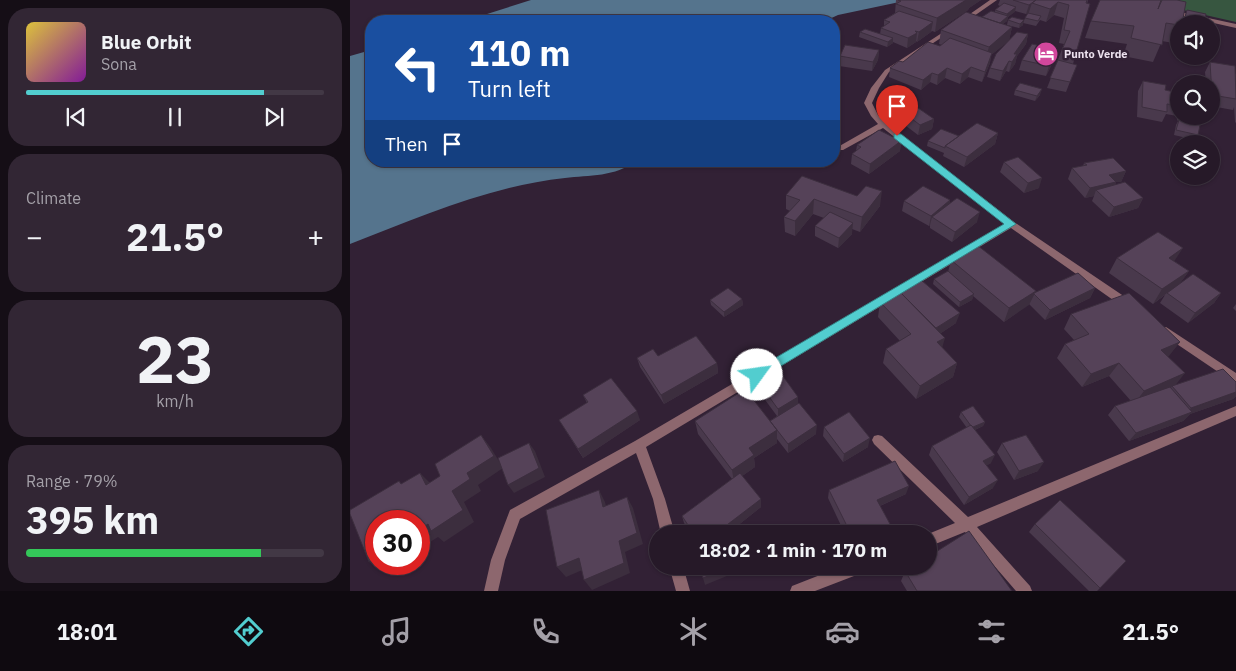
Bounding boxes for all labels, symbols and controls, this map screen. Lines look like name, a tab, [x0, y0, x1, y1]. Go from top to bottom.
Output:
map controls	[1170, 15, 1220, 185]
button: sound	[1170, 15, 1220, 65]
text: Blue Orbit	[101, 30, 191, 54]
text: 110 m	[468, 30, 571, 76]
icon: left	[385, 35, 450, 100]
hotel icon: Punto Verde	[1033, 41, 1059, 67]
place label: Punto Verde	[1064, 47, 1128, 61]
text: Sona	[101, 54, 137, 74]
text: Turn left	[468, 74, 551, 103]
button: search	[1170, 75, 1220, 125]
pin	[876, 85, 918, 136]
icon: arrive	[883, 92, 911, 120]
icon: previous	[62, 103, 90, 131]
icon: pause	[161, 103, 189, 131]
icon: next	[260, 103, 288, 131]
icon: arrive	[438, 130, 466, 158]
text: Then	[385, 132, 428, 156]
button: layers	[1170, 135, 1220, 185]
text: Climate	[26, 188, 81, 208]
text: 21.5°	[126, 212, 224, 261]
text: −	[26, 218, 43, 255]
text: +	[307, 218, 324, 255]
text: 23	[136, 316, 214, 401]
position arrow	[730, 348, 782, 400]
text: km/h	[156, 391, 194, 411]
text: Range · 79%	[26, 471, 118, 491]
text: 395 km	[26, 495, 159, 544]
speed limit sign: 30	[365, 510, 430, 575]
text: 18:02 · 1 min · 170 m	[699, 538, 887, 562]
icon: directions	[231, 614, 266, 649]
icon: music	[379, 614, 414, 649]
icon: phone	[528, 614, 563, 649]
icon: climate	[676, 614, 711, 649]
icon: car	[825, 614, 860, 649]
icon: filters	[974, 614, 1009, 649]
text: 18:01	[57, 617, 117, 646]
text: 21.5°	[1122, 617, 1179, 646]

